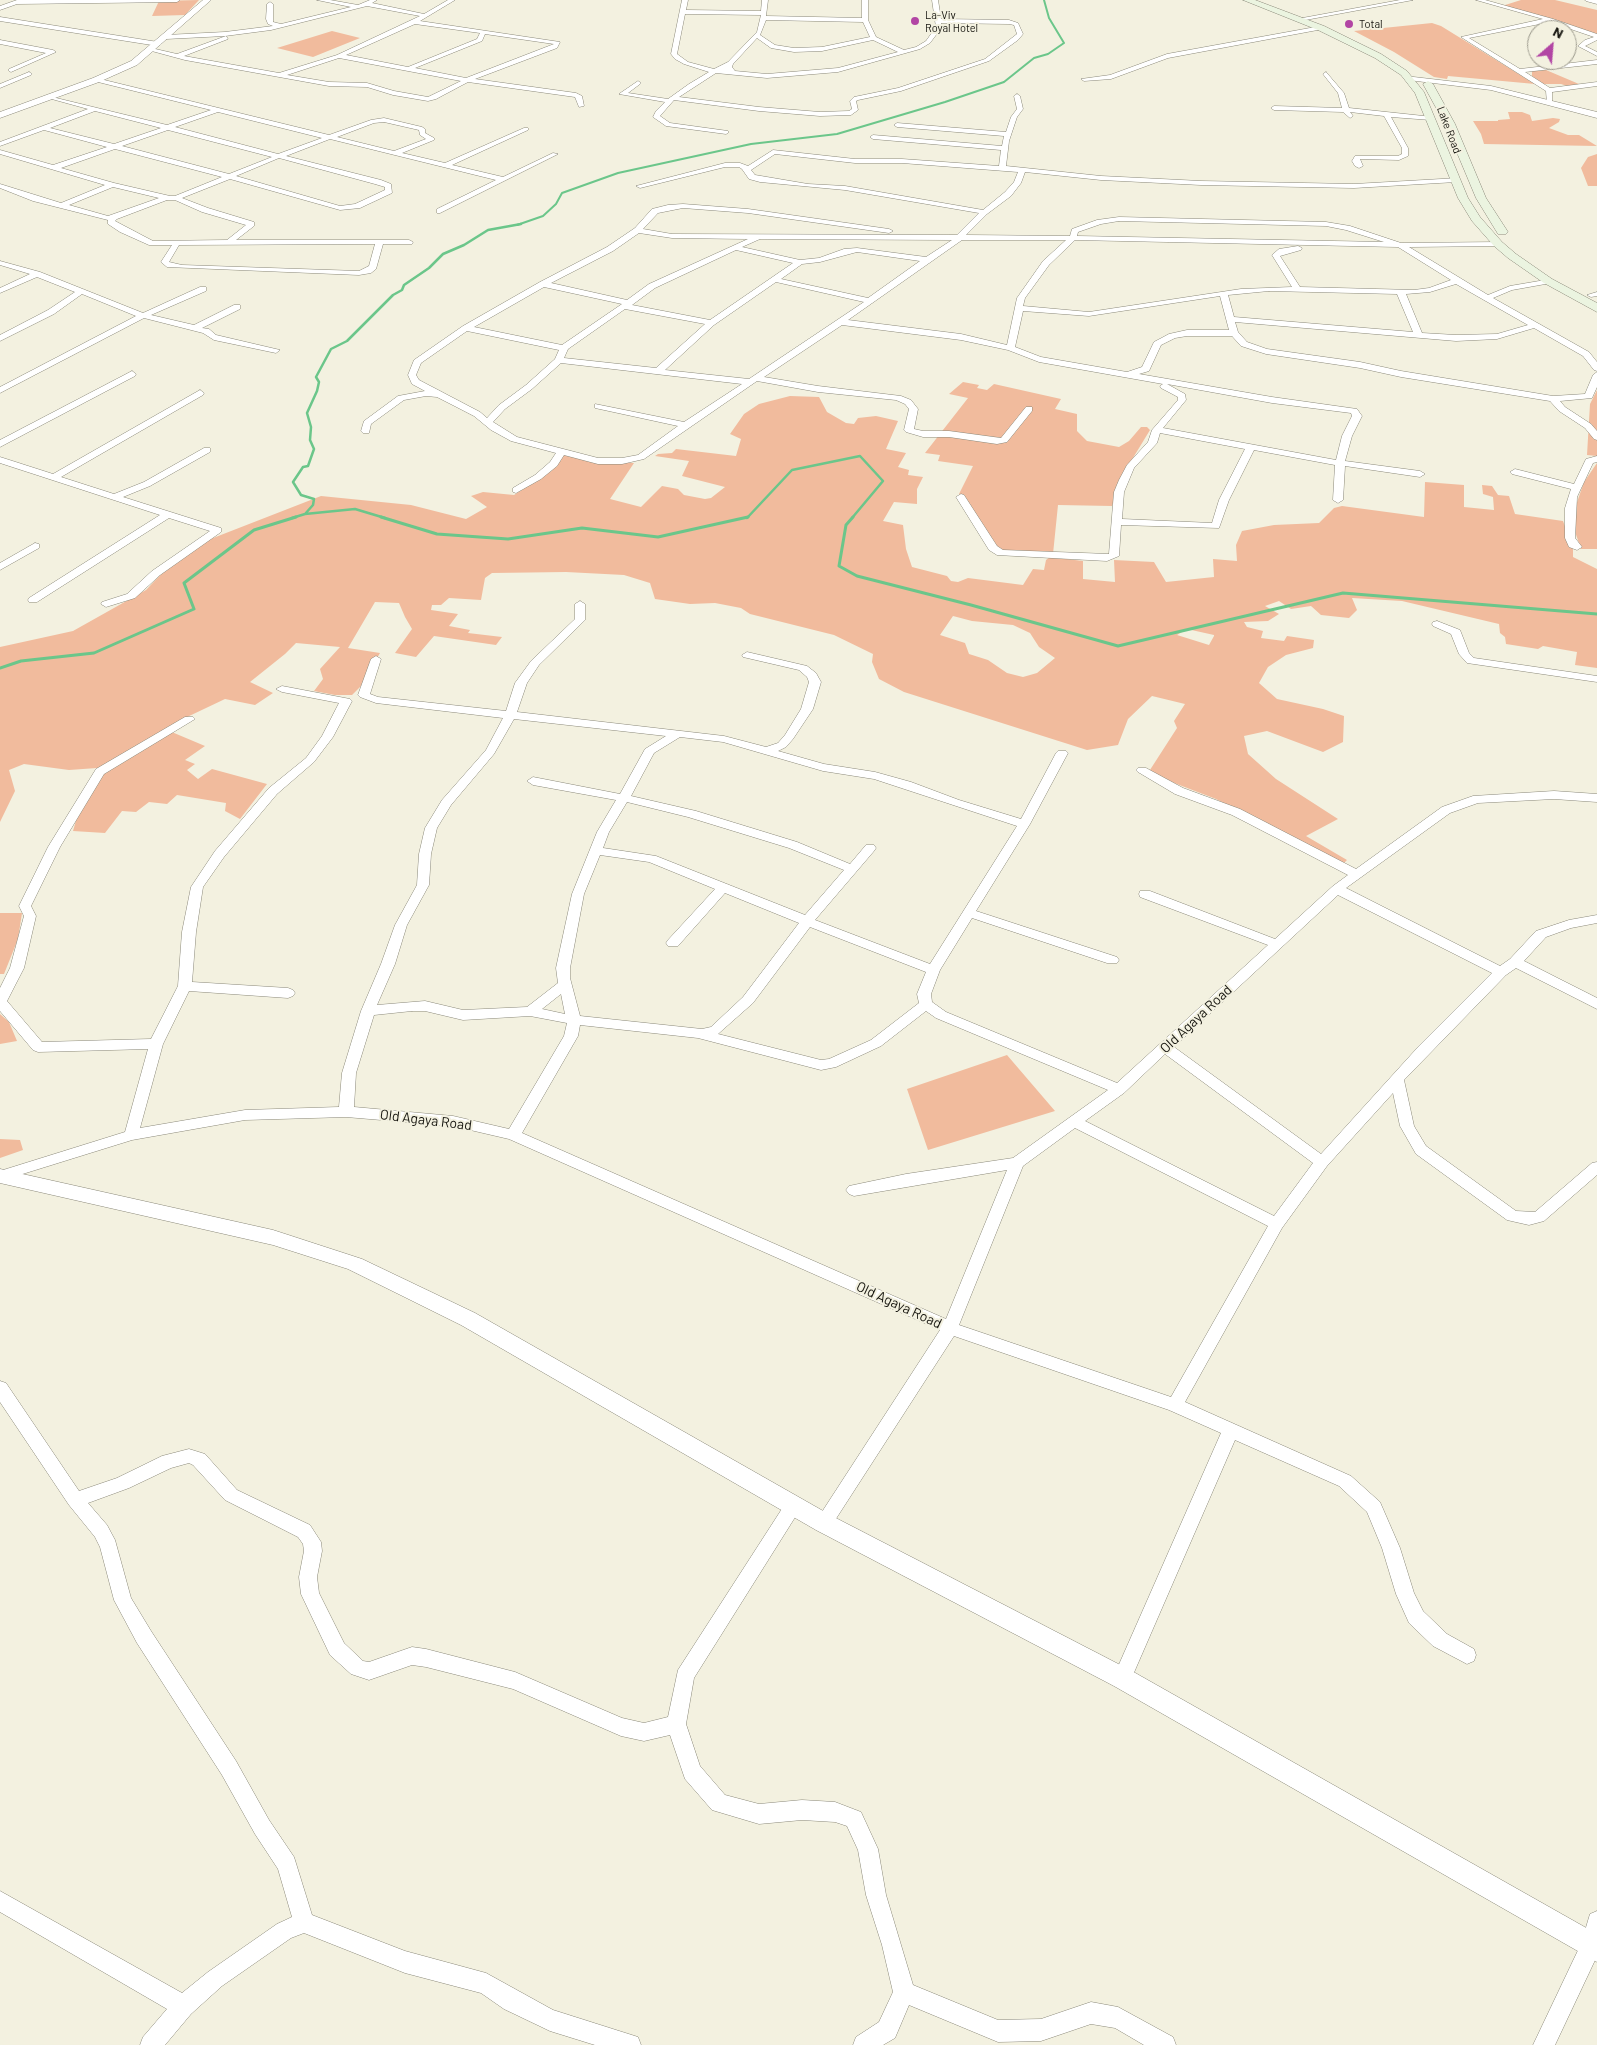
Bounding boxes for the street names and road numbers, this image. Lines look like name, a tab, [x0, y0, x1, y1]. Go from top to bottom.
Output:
street label: Lake Road	[1434, 105, 1464, 155]
street label: Old Agaya Road	[1157, 981, 1235, 1057]
street label: Old Agaya Road	[379, 1106, 473, 1134]
street label: Old Agaya Road	[854, 1278, 944, 1332]

